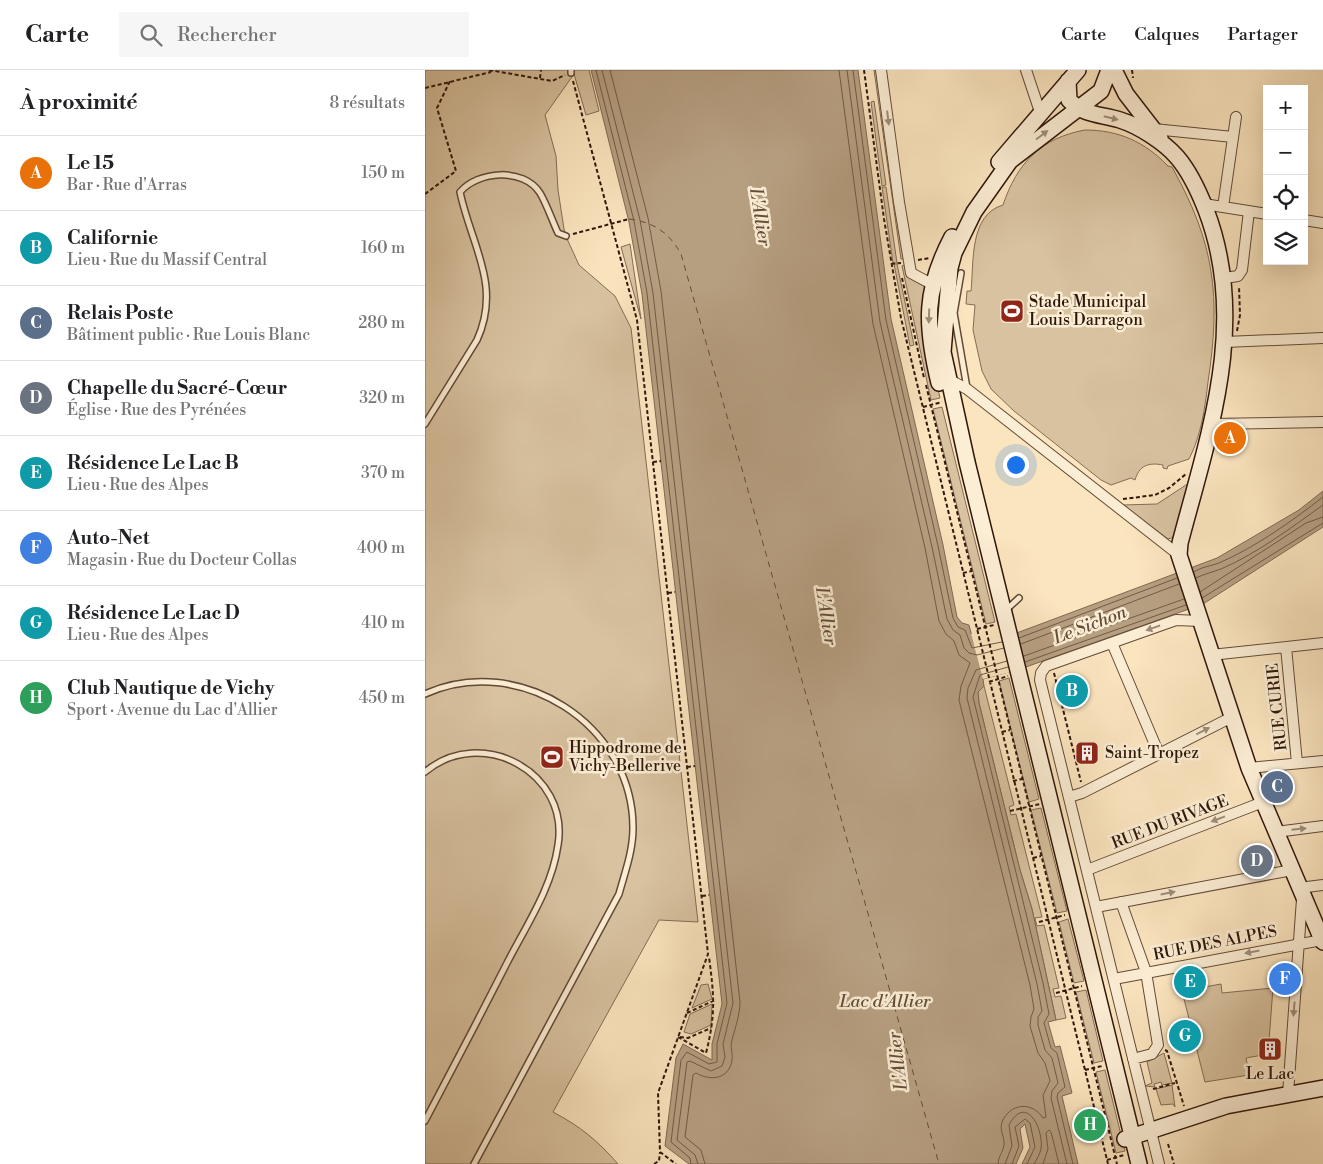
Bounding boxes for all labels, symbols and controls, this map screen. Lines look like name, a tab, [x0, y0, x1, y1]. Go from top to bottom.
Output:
search box	[119, 12, 469, 57]
text: Carte	[25, 20, 89, 50]
icon: search	[137, 21, 165, 49]
text: Rechercher	[177, 23, 277, 47]
text: Carte	[1061, 23, 1106, 46]
text: Calques	[1134, 23, 1199, 46]
text: Partager	[1227, 23, 1298, 46]
map controls	[1263, 85, 1308, 265]
button: +	[1263, 85, 1308, 130]
text: À proximité	[20, 90, 137, 116]
text: 8 résultats	[329, 93, 405, 113]
one-way arrow	[884, 111, 892, 127]
one-way arrow	[1103, 114, 1118, 122]
one-way arrow	[1035, 130, 1049, 140]
button: −	[1263, 130, 1308, 175]
text: Le 15	[67, 151, 114, 175]
text: A	[30, 163, 42, 183]
text: 150 m	[361, 163, 405, 183]
text: Bar · Rue d'Arras	[67, 175, 187, 195]
button: locate	[1263, 175, 1308, 220]
water label: L'Allier	[744, 185, 776, 248]
button: layers	[1263, 220, 1308, 265]
text: Californie	[67, 226, 158, 250]
text: B	[30, 238, 42, 258]
text: 160 m	[361, 238, 405, 258]
text: Lieu · Rue du Massif Central	[67, 250, 267, 270]
place label: Stade Municipal Louis Darragon	[1029, 292, 1146, 330]
sports icon: Stade Municipal Louis Darragon	[999, 298, 1025, 324]
text: Relais Poste	[67, 301, 173, 325]
one-way arrow	[925, 309, 933, 325]
text: C	[30, 313, 42, 333]
text: 280 m	[358, 313, 405, 333]
text: Bâtiment public · Rue Louis Blanc	[67, 325, 310, 345]
text: Chapelle du Sacré-Cœur	[67, 376, 287, 400]
text: D	[30, 388, 42, 408]
text: 320 m	[359, 388, 405, 408]
text: Église · Rue des Pyrénées	[67, 400, 246, 420]
pin: A	[1214, 419, 1246, 457]
text: Résidence Le Lac B	[67, 451, 239, 475]
your location	[1003, 452, 1029, 478]
text: E	[30, 463, 42, 483]
text: 370 m	[361, 463, 405, 483]
text: Lieu · Rue des Alpes	[67, 475, 208, 495]
text: Auto-Net	[67, 526, 149, 550]
text: F	[30, 538, 42, 558]
text: 400 m	[357, 538, 405, 558]
text: Magasin · Rue du Docteur Collas	[67, 550, 297, 570]
water label: L'Allier	[810, 584, 842, 647]
water label: Le Sichon	[1049, 600, 1131, 650]
text: Résidence Le Lac D	[67, 601, 240, 625]
text: G	[30, 613, 42, 633]
text: 410 m	[361, 613, 405, 633]
text: Lieu · Rue des Alpes	[67, 625, 208, 645]
one-way arrow	[1145, 625, 1160, 633]
street label: RUE CURIE	[1262, 662, 1292, 752]
pin: B	[1056, 672, 1088, 710]
text: Club Nautique de Vichy	[67, 676, 275, 700]
text: H	[29, 688, 43, 708]
text: 450 m	[359, 688, 405, 708]
text: Sport · Avenue du Lac d'Allier	[67, 700, 278, 720]
one-way arrow	[1196, 727, 1210, 735]
place label: Hippodrome de Vichy-Bellerive	[568, 738, 682, 776]
building icon: Saint-Tropez	[1074, 740, 1100, 766]
place label: Saint-Tropez	[1105, 743, 1199, 763]
sports icon: Hippodrome de Vichy-Bellerive	[539, 744, 565, 770]
pin: C	[1261, 768, 1293, 806]
street label: RUE DU RIVAGE	[1109, 790, 1231, 854]
one-way arrow	[1211, 816, 1225, 824]
one-way arrow	[1292, 825, 1308, 833]
pin: D	[1241, 842, 1273, 880]
one-way arrow	[1161, 889, 1177, 897]
street label: RUE DES ALPES	[1151, 921, 1279, 965]
one-way arrow	[1244, 948, 1260, 956]
pin: F	[1269, 960, 1301, 998]
pin: E	[1174, 963, 1206, 1001]
water label: Lac d'Allier	[839, 990, 931, 1013]
one-way arrow	[1290, 1001, 1298, 1017]
pin: G	[1169, 1017, 1201, 1055]
water label: L'Allier	[883, 1030, 913, 1093]
building icon: Le Lac	[1257, 1036, 1283, 1062]
place label: Le Lac	[1246, 1064, 1294, 1084]
pin: H	[1074, 1106, 1106, 1144]

